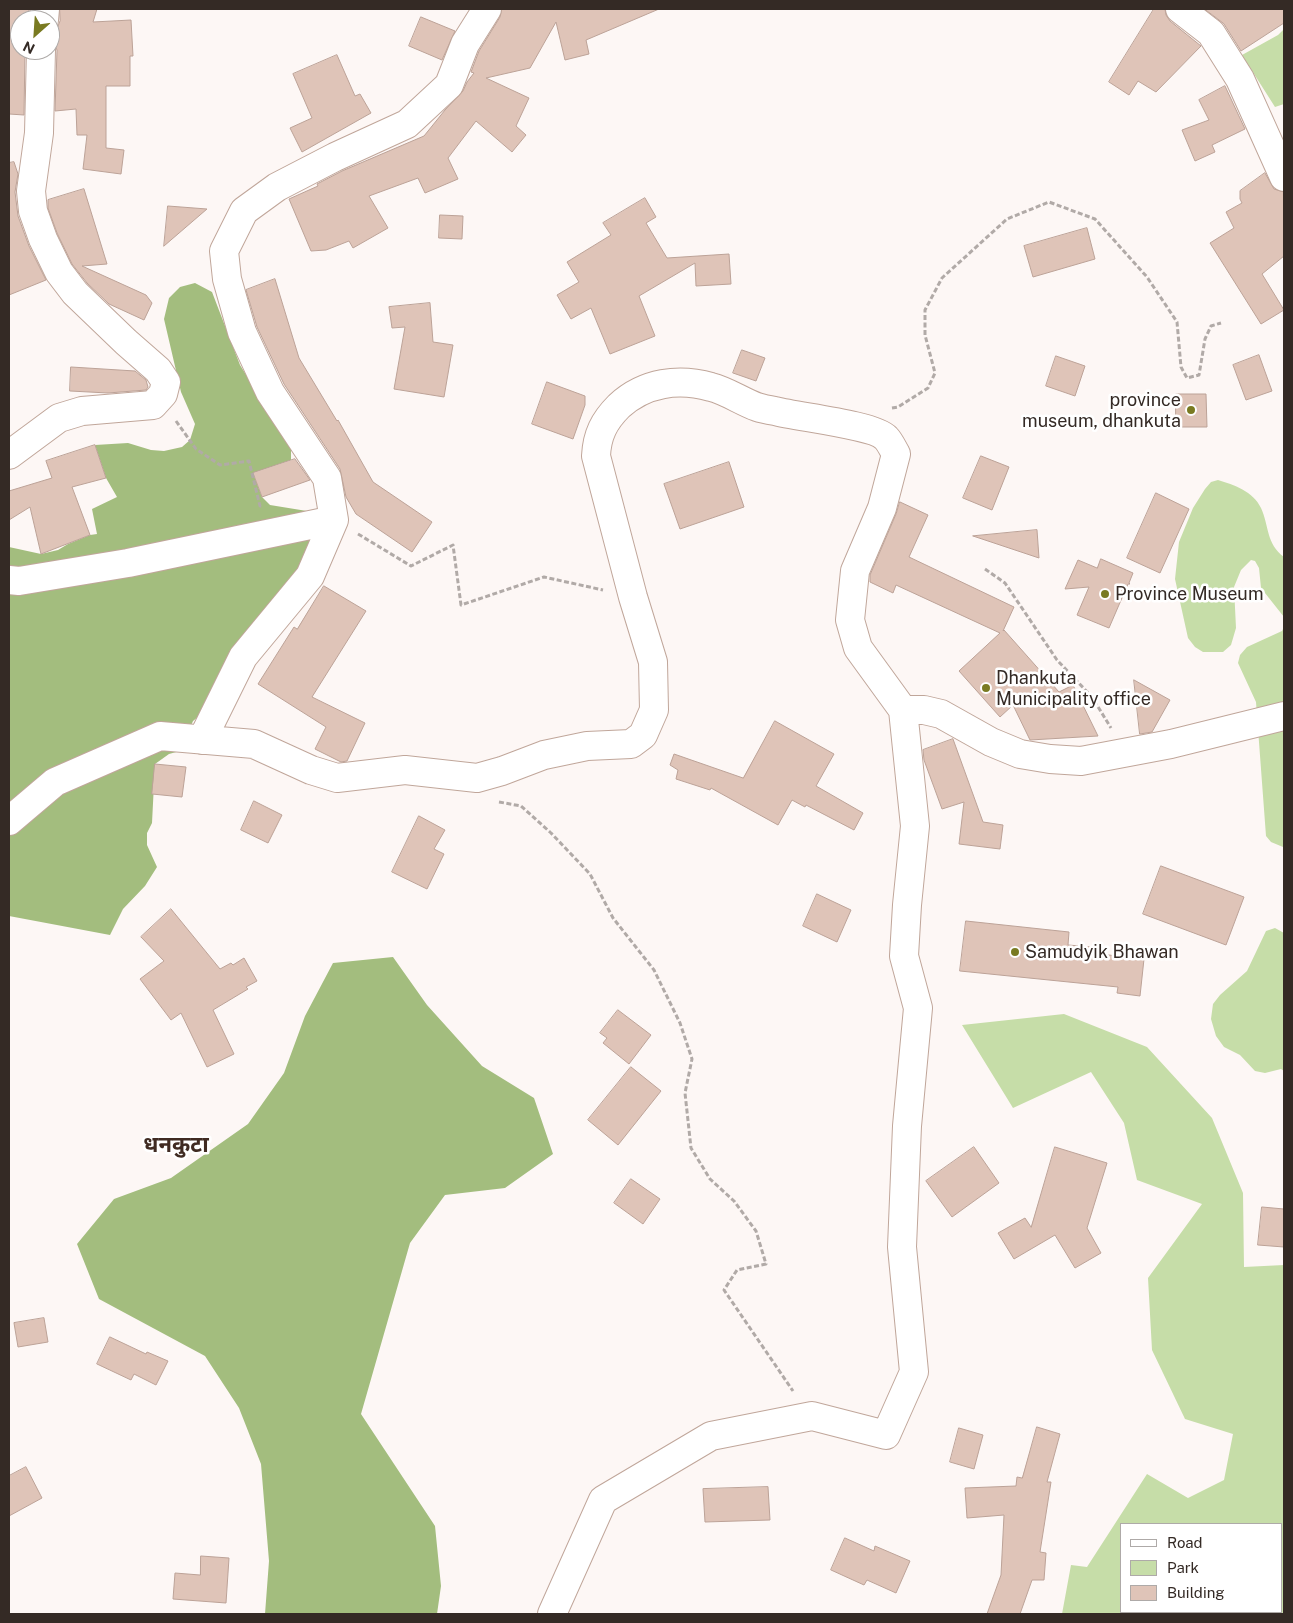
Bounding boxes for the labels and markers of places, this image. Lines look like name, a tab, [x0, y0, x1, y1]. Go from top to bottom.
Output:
place label: province museum, dhankuta	[1022, 389, 1181, 432]
marker: province museum, dhankuta	[1185, 404, 1197, 416]
place label: Province Museum	[1115, 583, 1263, 605]
marker: Province Museum	[1099, 588, 1111, 600]
place label: Dhankuta Municipality office	[996, 667, 1151, 710]
marker: Dhankuta Municipality office	[980, 682, 992, 694]
place label: Samudyik Bhawan	[1025, 941, 1179, 963]
marker: Samudyik Bhawan	[1009, 946, 1021, 958]

